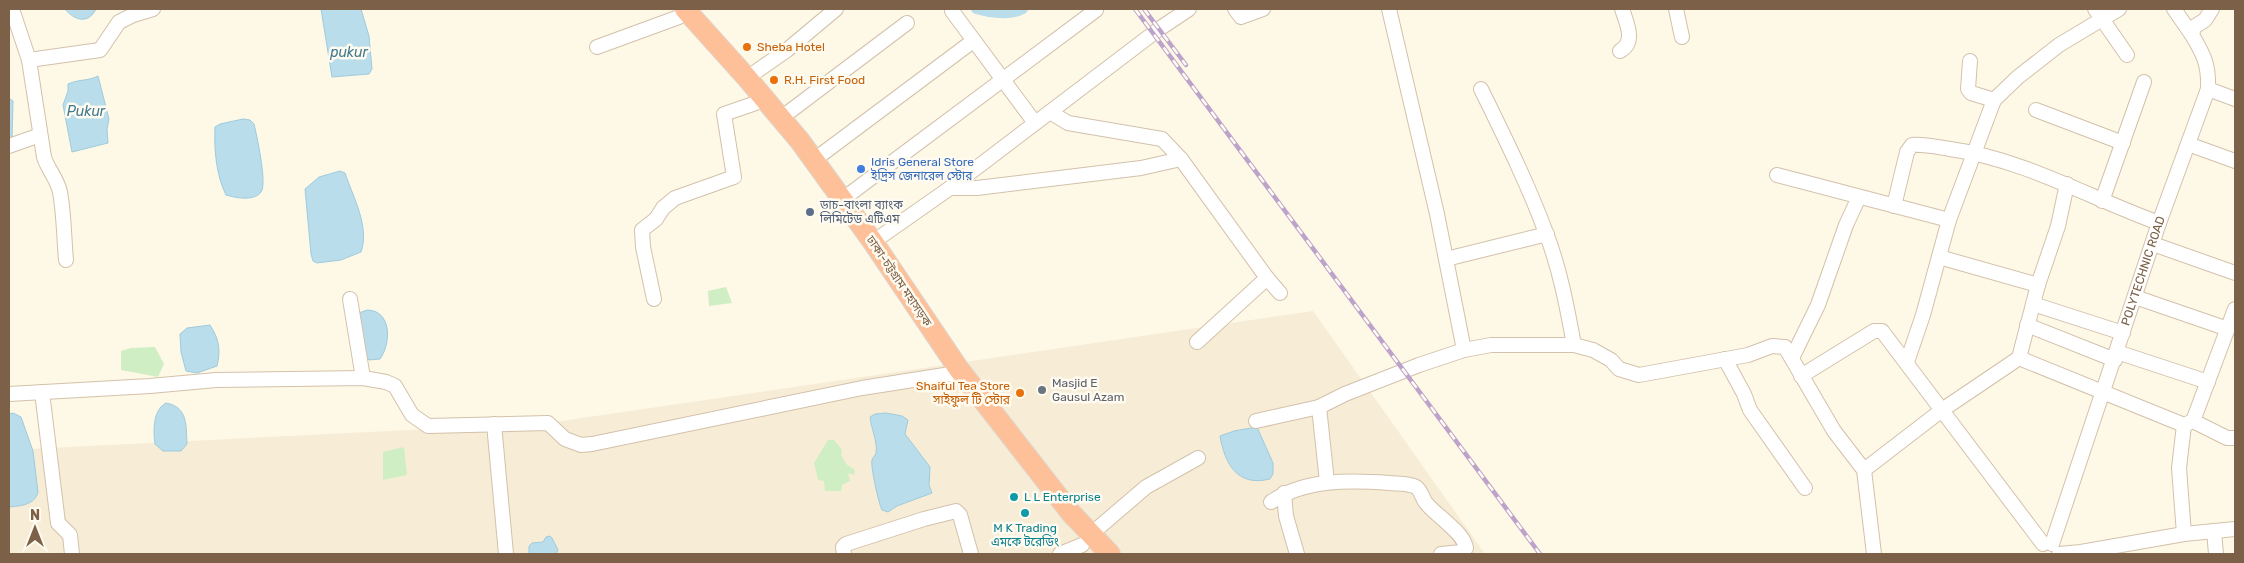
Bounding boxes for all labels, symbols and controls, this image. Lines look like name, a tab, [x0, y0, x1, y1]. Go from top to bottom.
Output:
place label: Sheba Hotel	[757, 40, 825, 54]
marker: Sheba Hotel	[741, 41, 753, 53]
water label: pukur	[329, 44, 369, 61]
place label: R.H. First Food	[784, 73, 865, 87]
marker: R.H. First Food	[768, 74, 780, 86]
water label: Pukur	[67, 103, 106, 120]
place label: Idris General Store ইদ্রিস জেনারেল স্টোর	[870, 155, 974, 183]
marker: Idris General Store ইদ্রিস জেনারেল স্টোর	[855, 163, 867, 175]
place label: ডাচ-বাংলা ব্যাংক লিমিটেড এটিএম	[819, 198, 903, 226]
marker: ডাচ-বাংলা ব্যাংক লিমিটেড এটিএম	[804, 206, 816, 218]
street label: POLYTECHNIC ROAD	[2118, 214, 2168, 327]
street label: ঢাকা-চট্টগ্রাম মহাসড়ক	[863, 232, 935, 329]
place label: Masjid E Gausul Azam	[1052, 376, 1124, 404]
place label: Shaiful Tea Store সাইফুল টি স্টোর	[916, 379, 1011, 408]
marker: Masjid E Gausul Azam	[1036, 384, 1048, 396]
marker: Shaiful Tea Store সাইফুল টি স্টোর	[1014, 387, 1026, 399]
place label: L L Enterprise	[1024, 490, 1101, 504]
marker: L L Enterprise	[1008, 491, 1020, 503]
north arrow	[10, 503, 60, 553]
text: N	[30, 507, 40, 524]
marker: M K Trading এমকে টরেডিং	[1019, 507, 1031, 519]
place label: M K Trading এমকে টরেডিং	[991, 521, 1060, 549]

